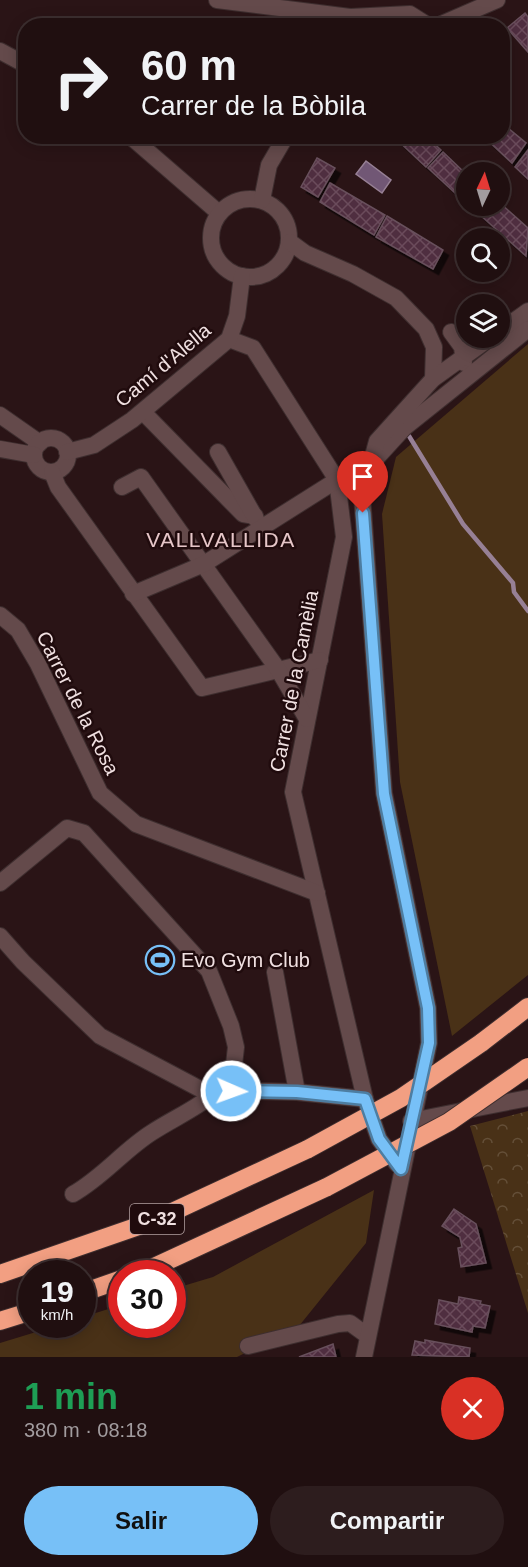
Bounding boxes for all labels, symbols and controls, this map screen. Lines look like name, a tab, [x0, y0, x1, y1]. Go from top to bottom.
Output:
icon: right	[42, 42, 120, 120]
text: 60 m	[141, 42, 237, 89]
text: Carrer de la Bòbila	[141, 91, 366, 121]
north arrow	[456, 162, 510, 216]
map controls	[456, 162, 510, 348]
button: search	[456, 228, 510, 282]
button: layers	[456, 294, 510, 348]
street label: Camí d'Alella	[111, 318, 216, 411]
pin	[337, 451, 388, 513]
icon: arrive	[346, 460, 379, 493]
district label: VALLVALLIDA	[146, 528, 296, 551]
street label: Carrer de la Camèlia	[266, 587, 323, 774]
street label: Carrer de la Rosa	[32, 628, 124, 779]
sports icon: Evo Gym Club	[144, 944, 176, 976]
place label: Evo Gym Club	[181, 949, 310, 971]
position arrow	[199, 1059, 263, 1123]
road number: C-32	[130, 1204, 184, 1234]
speed limit sign: 30	[108, 1260, 186, 1338]
text: 19	[40, 1275, 74, 1308]
text: km/h	[41, 1306, 73, 1323]
text: 1 min	[24, 1376, 118, 1417]
button: close	[441, 1377, 504, 1440]
text: 380 m · 08:18	[24, 1419, 147, 1441]
button: Salir	[24, 1486, 258, 1555]
button: Compartir	[270, 1486, 504, 1555]

